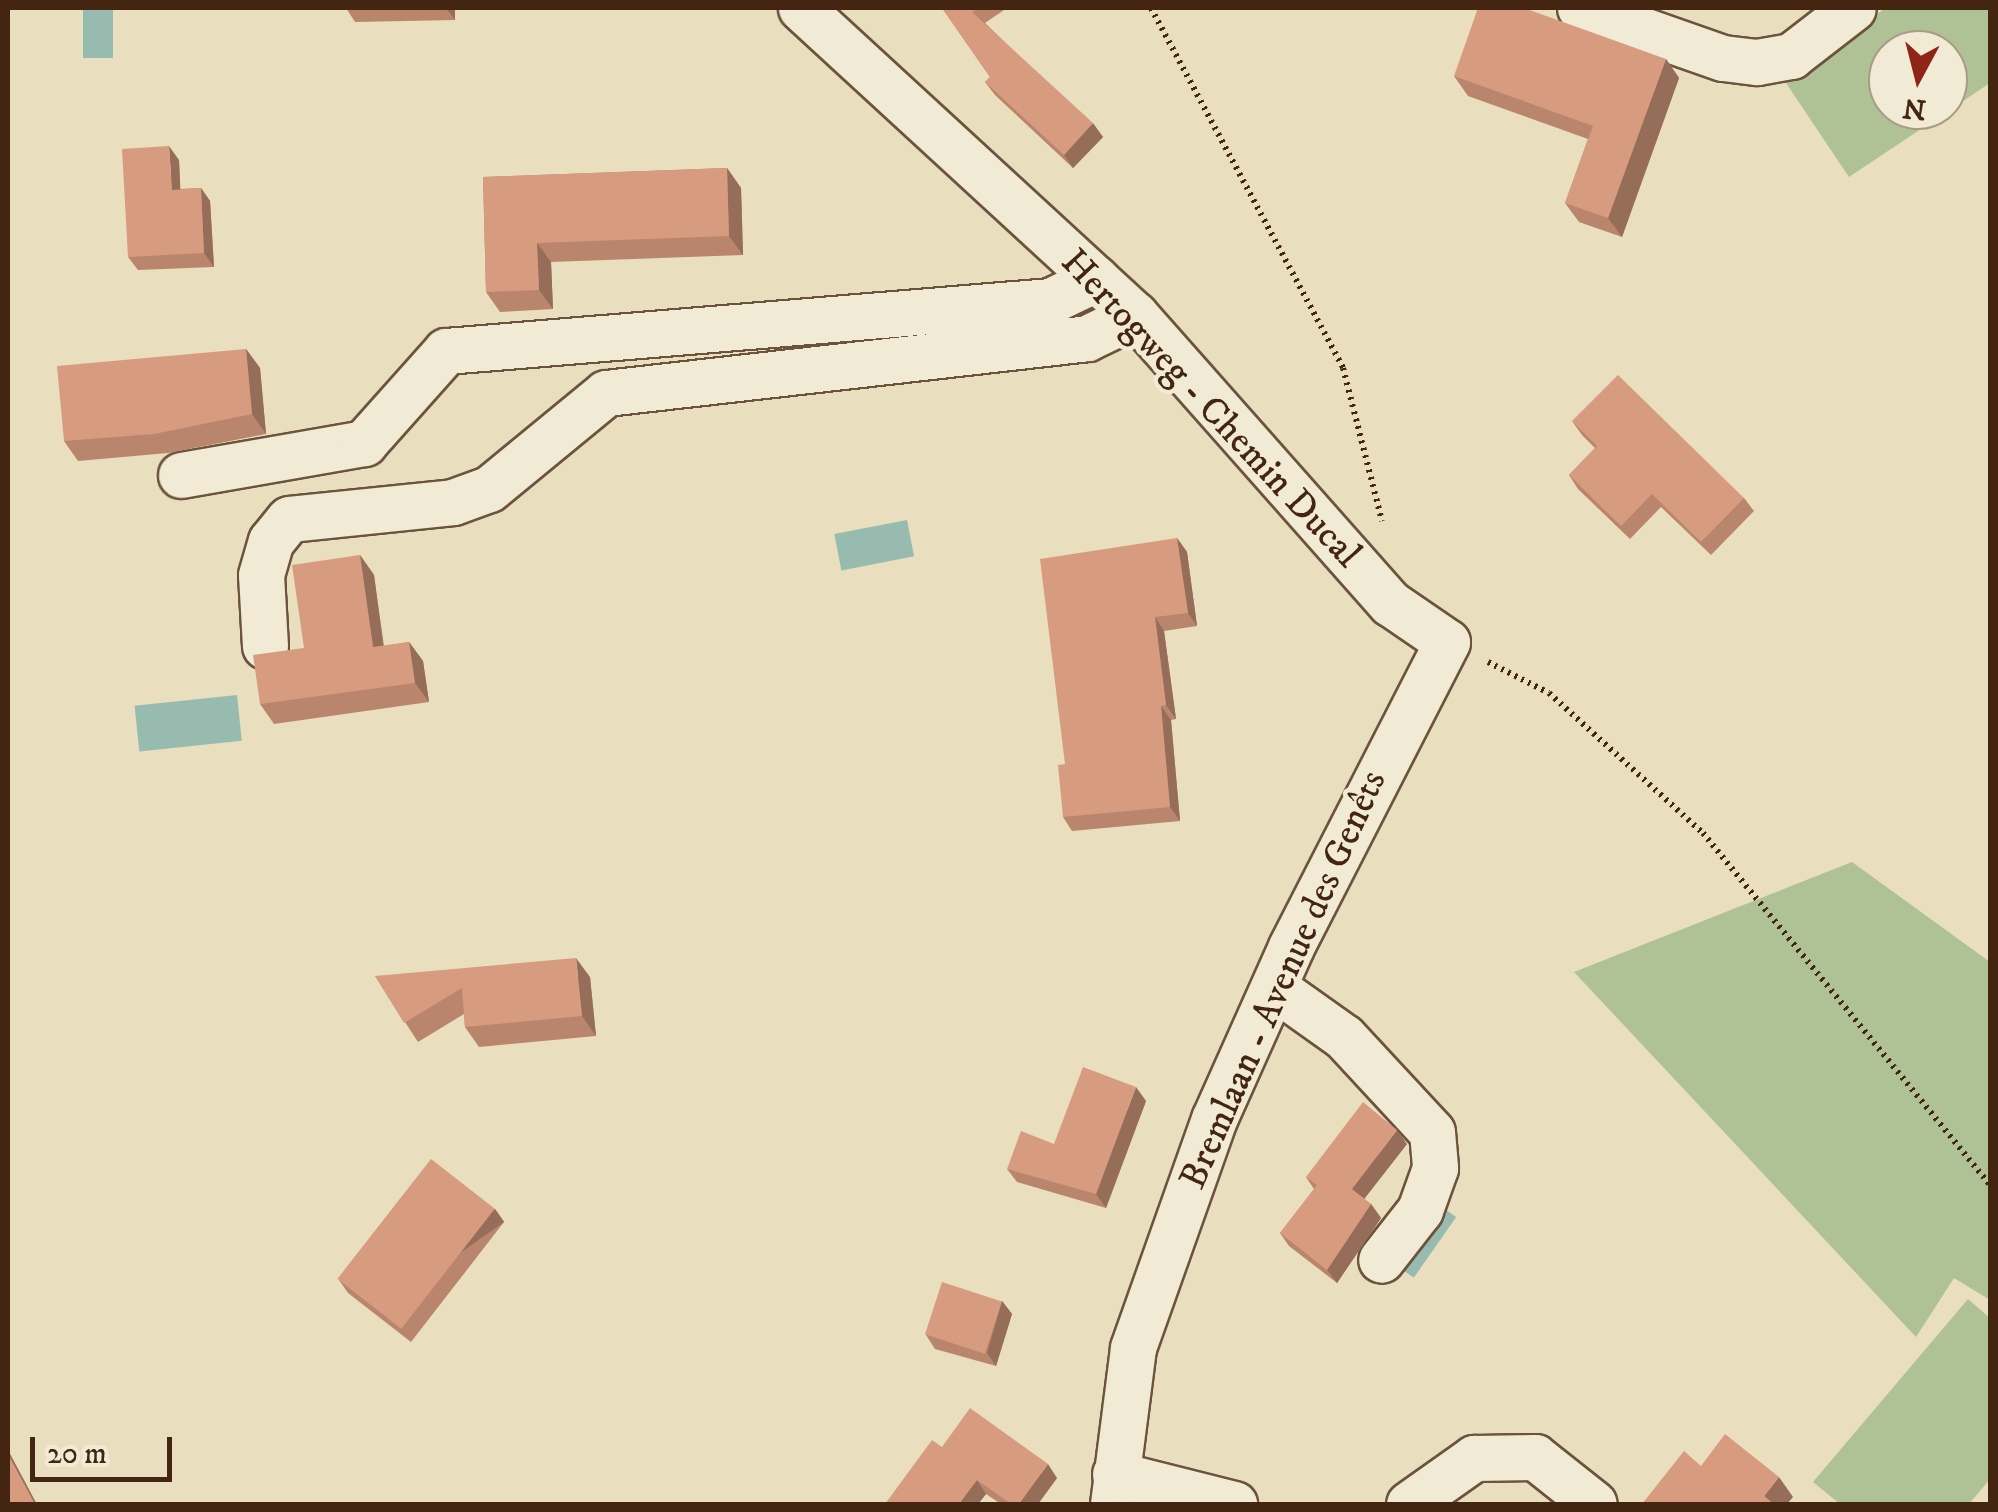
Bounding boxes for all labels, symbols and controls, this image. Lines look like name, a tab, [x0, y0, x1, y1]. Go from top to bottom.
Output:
north arrow	[1868, 30, 1968, 130]
text: N	[1901, 90, 1928, 127]
street label: Hertogweg - Chemin Ducal	[1050, 240, 1370, 578]
street label: Bremlaan - Avenue des Genêts	[1171, 764, 1397, 1196]
scale bar	[35, 1417, 178, 1479]
text: 20 m	[47, 1436, 107, 1473]

